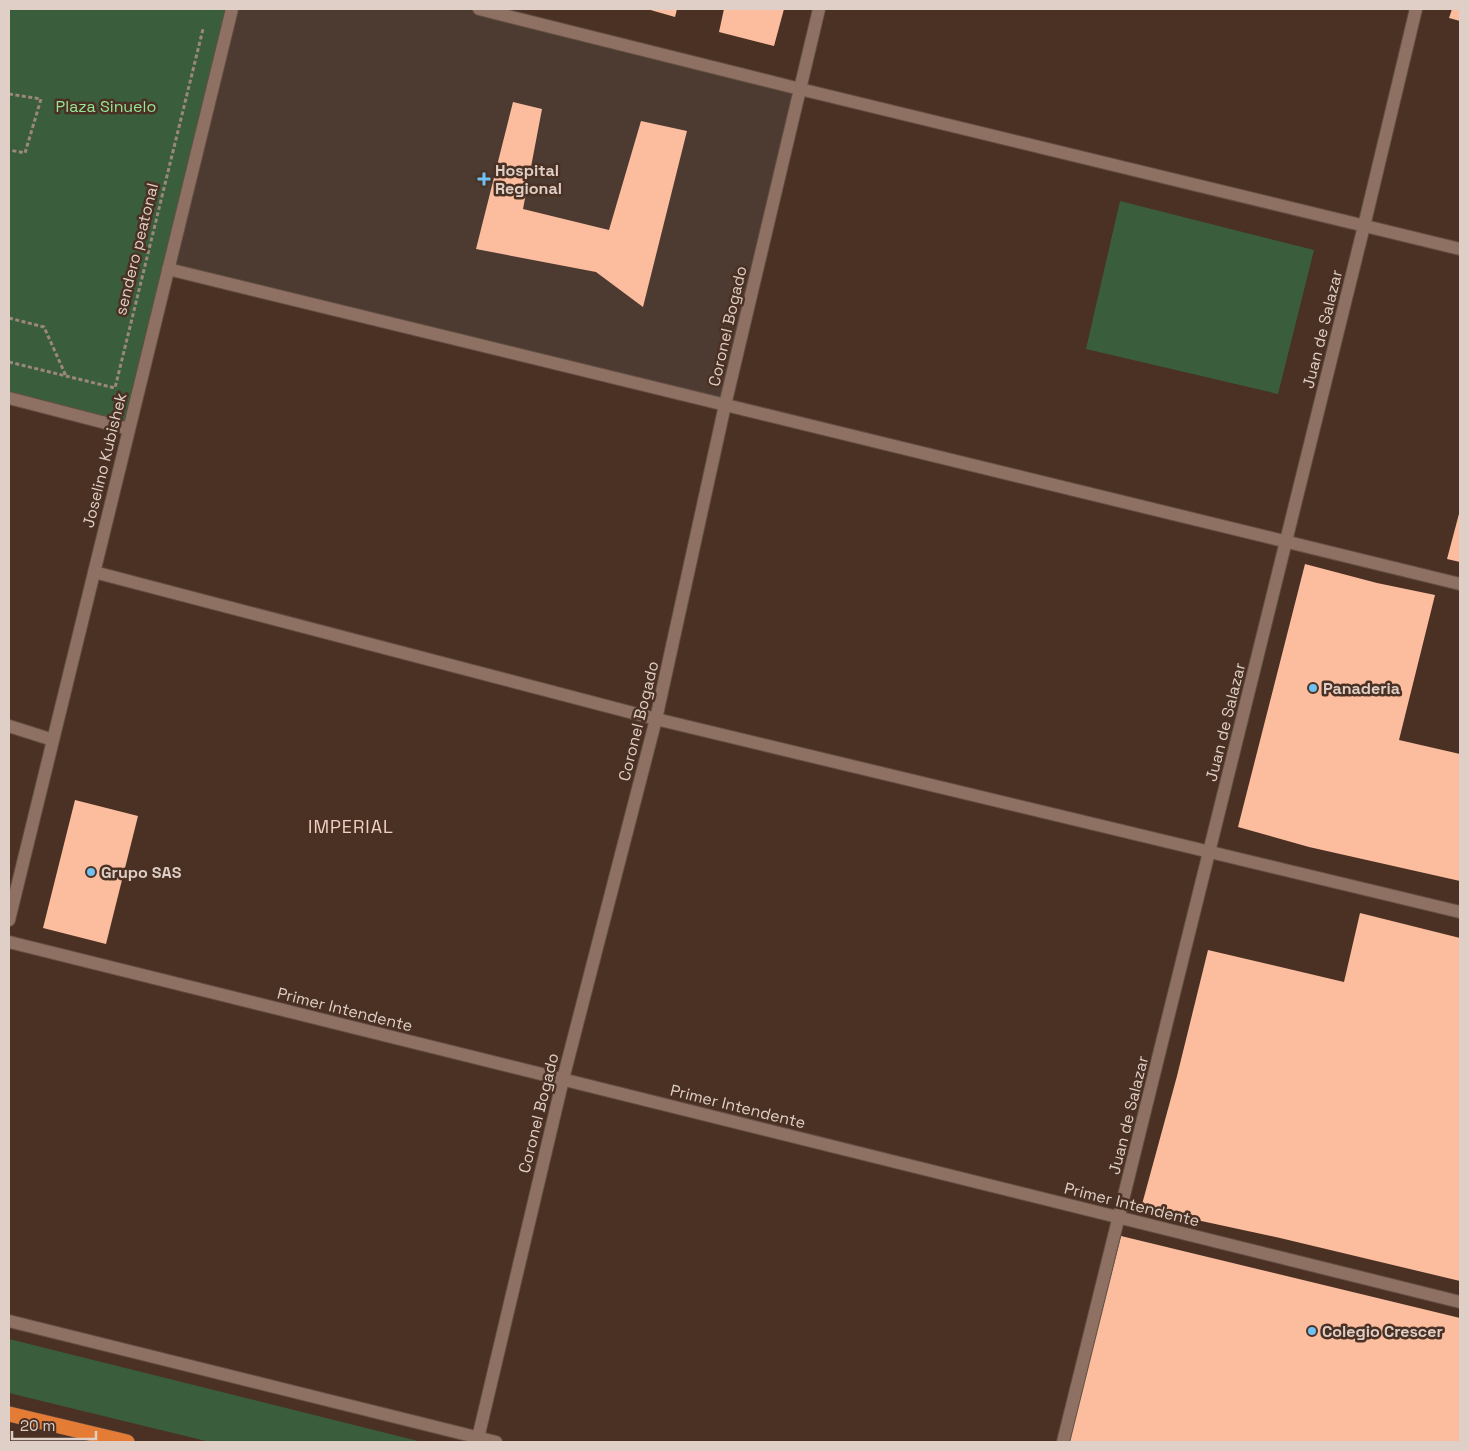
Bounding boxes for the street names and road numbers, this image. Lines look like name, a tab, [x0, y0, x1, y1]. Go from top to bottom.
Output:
street label: sendero peatonal	[110, 181, 163, 317]
street label: Coronel Bogado	[703, 264, 752, 388]
street label: Juan de Salazar	[1298, 268, 1347, 391]
street label: Joselino Kubishek	[78, 390, 132, 530]
street label: Coronel Bogado	[613, 659, 664, 783]
street label: Juan de Salazar	[1201, 661, 1250, 784]
street label: Primer Intendente	[275, 983, 415, 1036]
street label: Coronel Bogado	[513, 1051, 564, 1175]
street label: Juan de Salazar	[1104, 1054, 1153, 1177]
street label: Primer Intendente	[668, 1080, 808, 1133]
street label: Primer Intendente	[1062, 1178, 1202, 1231]

